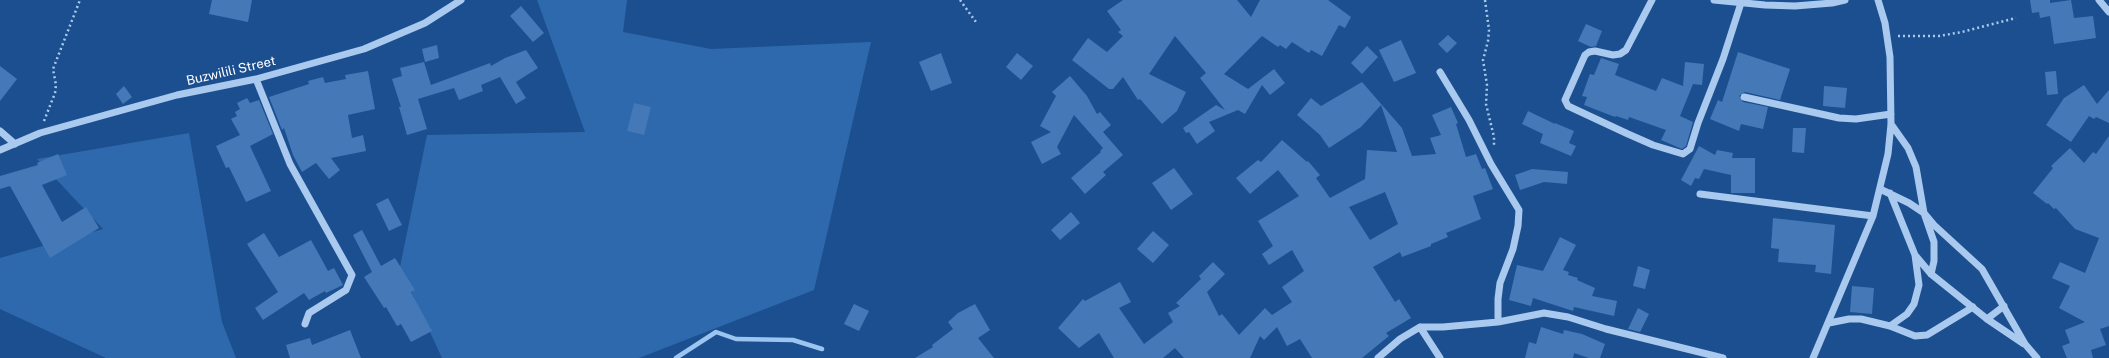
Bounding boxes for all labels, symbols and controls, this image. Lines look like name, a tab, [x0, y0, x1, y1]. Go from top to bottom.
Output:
street label: Buzwilili Street	[185, 53, 277, 89]

